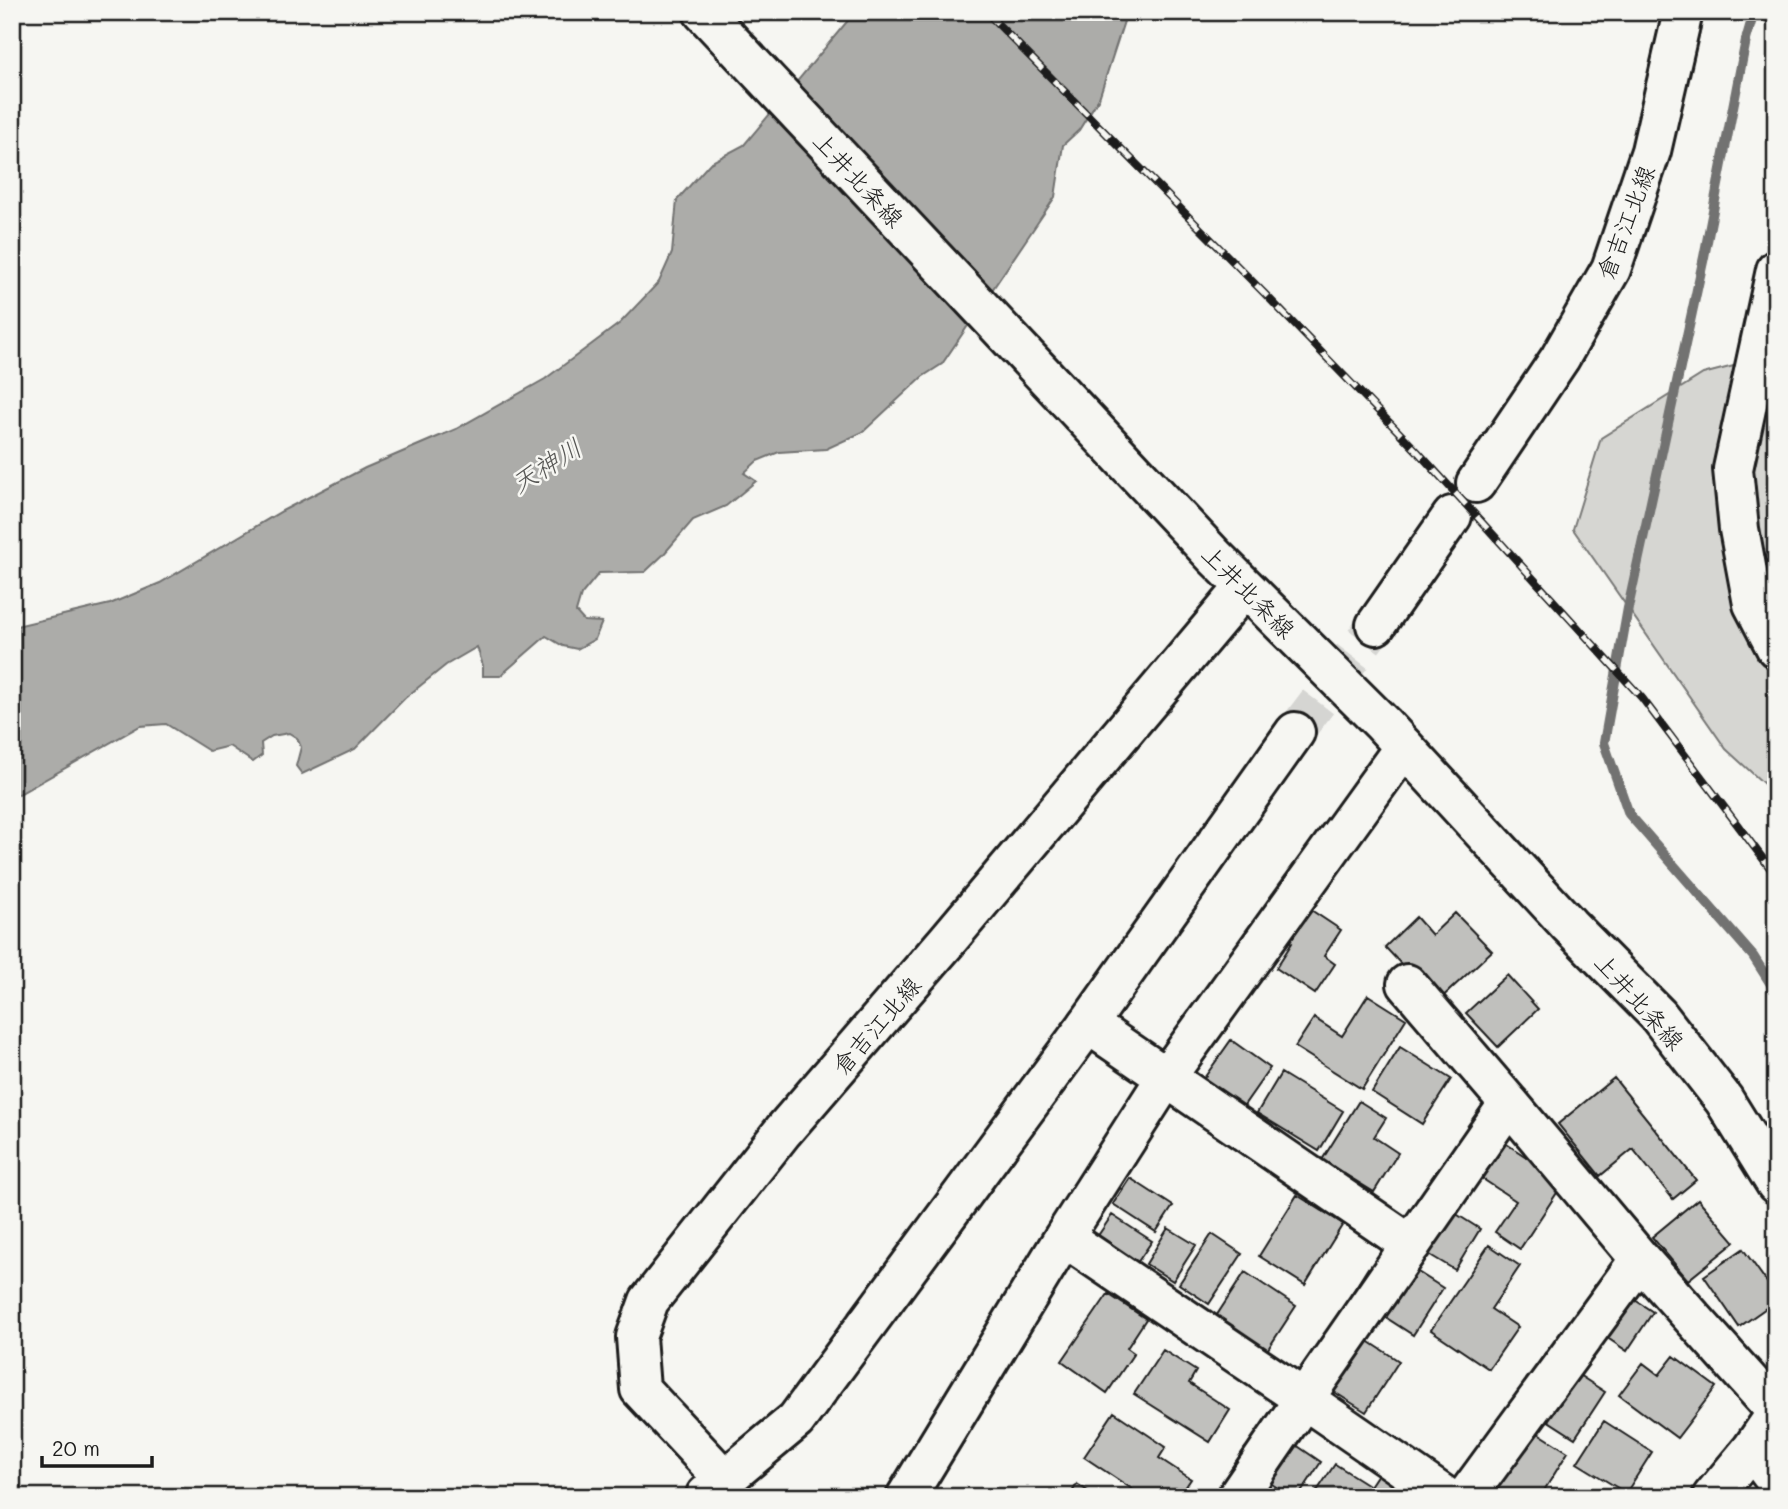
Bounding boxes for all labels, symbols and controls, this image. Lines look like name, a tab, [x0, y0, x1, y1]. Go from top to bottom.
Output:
street label: 上井北条線	[807, 125, 911, 233]
street label: 倉吉江北線	[1589, 160, 1661, 284]
water label: 天神川	[504, 430, 588, 500]
street label: 上井北条線	[1196, 538, 1302, 644]
street label: 上井北条線	[1588, 946, 1692, 1056]
street label: 倉吉江北線	[825, 970, 927, 1080]
scale bar	[42, 1425, 152, 1469]
text: 20 m	[52, 1434, 100, 1461]

